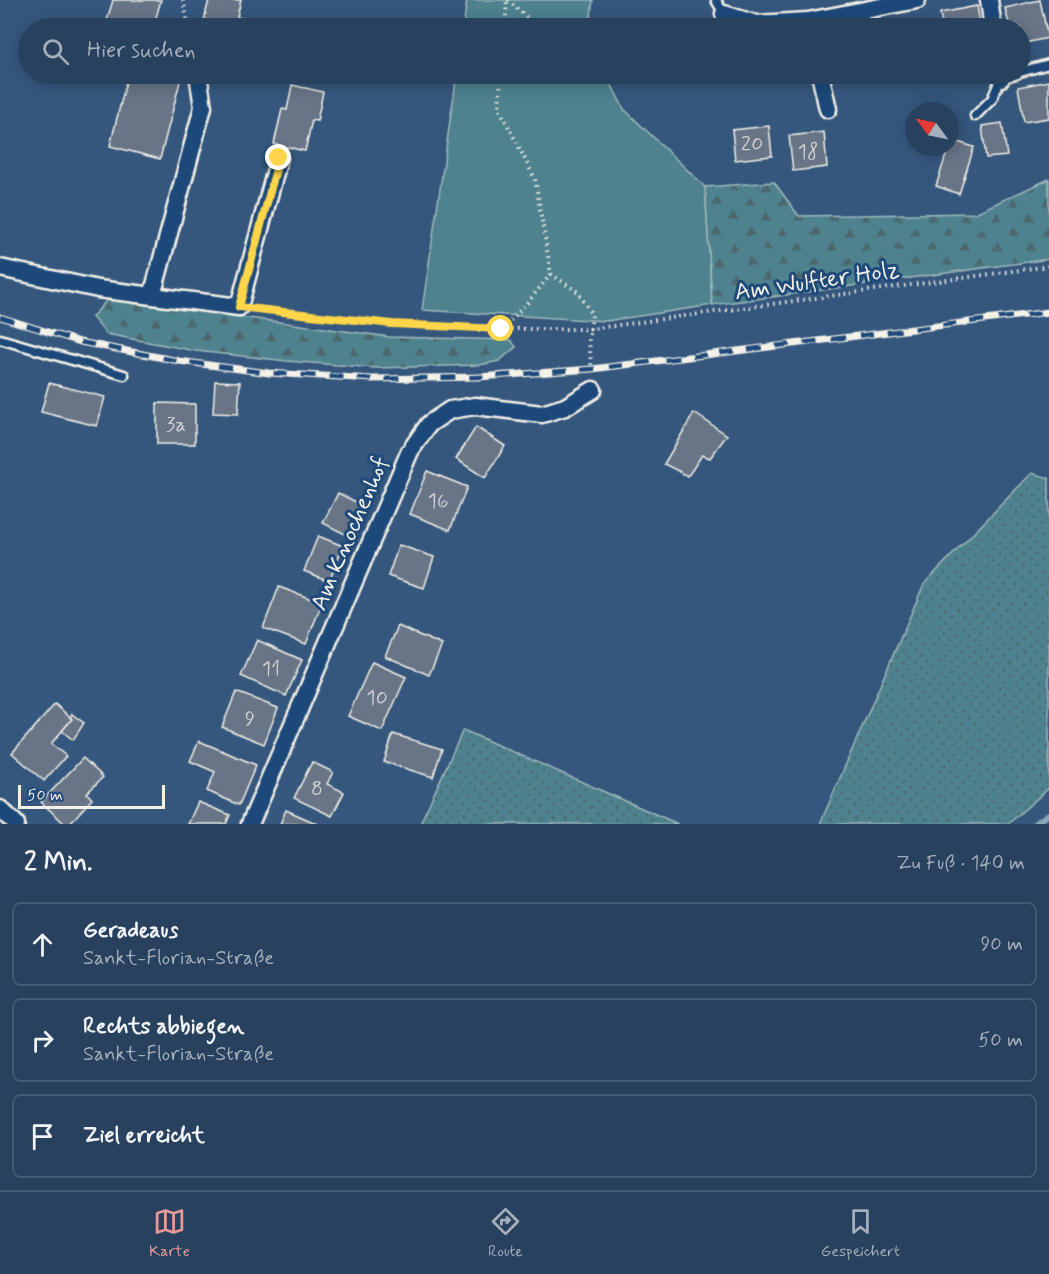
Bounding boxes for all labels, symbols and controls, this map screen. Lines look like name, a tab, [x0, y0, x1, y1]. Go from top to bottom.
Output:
search box	[18, 18, 1031, 84]
icon: search	[39, 35, 72, 68]
text: Hier suchen	[87, 37, 196, 65]
north arrow	[905, 102, 959, 156]
house number: 20	[741, 130, 763, 158]
house number: 18	[798, 138, 818, 166]
route end	[265, 144, 291, 170]
street label: Am Wulfter Holz	[733, 255, 902, 308]
route start	[487, 315, 513, 341]
house number: 3a	[166, 411, 186, 439]
street label: Am Knochenhof	[304, 452, 397, 615]
house number: 16	[428, 487, 449, 515]
house number: 11	[262, 655, 280, 683]
house number: 10	[366, 684, 388, 712]
house number: 9	[245, 705, 255, 733]
house number: 8	[311, 775, 323, 803]
scale bar	[18, 782, 165, 810]
text: 50 m	[27, 785, 63, 806]
text: 2 Min.	[24, 846, 92, 880]
text: Zu Fuß · 140 m	[896, 850, 1025, 877]
text: Geradeaus	[83, 917, 178, 945]
icon: ahead	[26, 928, 59, 961]
text: 90 m	[980, 931, 1023, 958]
text: Sankt-Florian-Straße	[83, 945, 274, 972]
text: Rechts abbiegen	[83, 1013, 244, 1041]
icon: right	[26, 1024, 59, 1057]
text: 50 m	[978, 1027, 1023, 1054]
text: Sankt-Florian-Straße	[83, 1041, 274, 1068]
icon: arrive	[26, 1120, 59, 1153]
text: Ziel erreicht	[83, 1122, 205, 1150]
tab: Karte	[149, 1205, 190, 1262]
tab: Route	[488, 1205, 523, 1262]
tab: Gespeichert	[821, 1205, 900, 1262]

